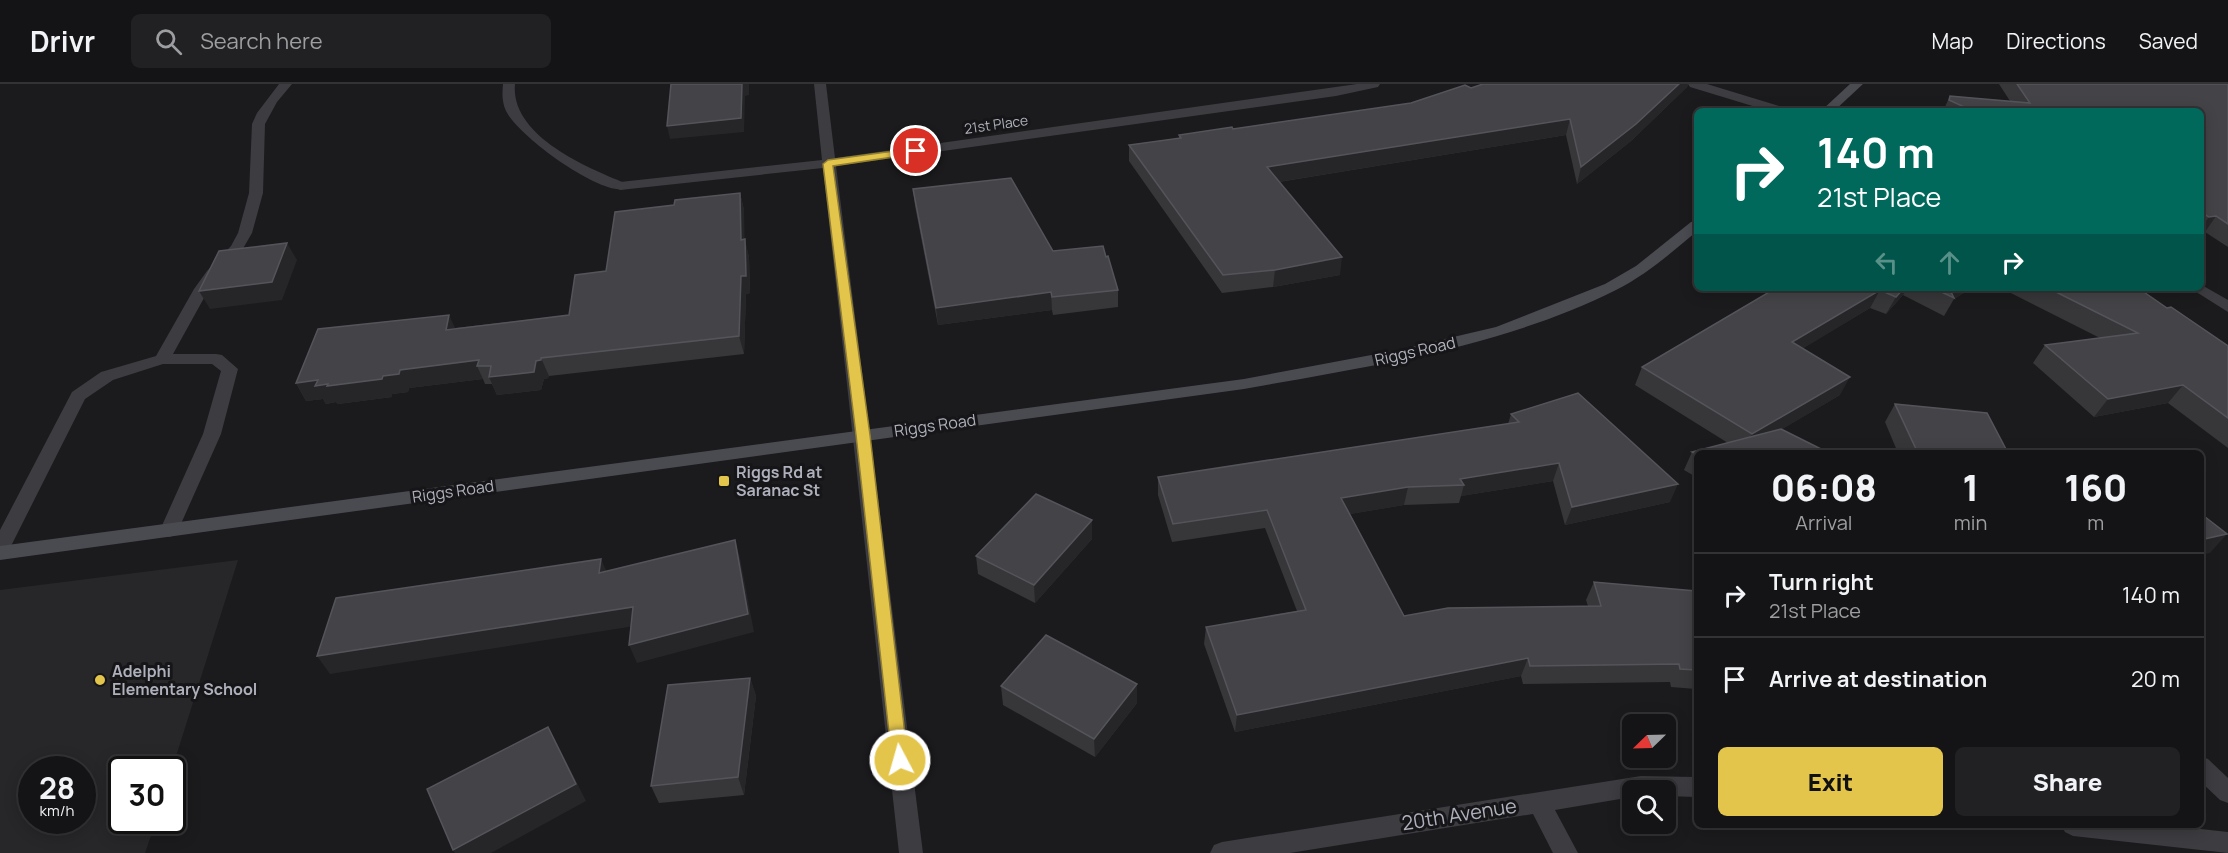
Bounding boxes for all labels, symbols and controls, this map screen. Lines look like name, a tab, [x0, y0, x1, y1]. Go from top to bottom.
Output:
search box	[131, 14, 551, 68]
text: Drivr	[30, 22, 95, 60]
icon: search	[152, 25, 185, 58]
text: Search here	[200, 26, 323, 56]
text: Map	[1932, 27, 1973, 55]
text: Directions	[2006, 27, 2106, 55]
text: Saved	[2139, 27, 2198, 55]
street label: 21st Place	[963, 110, 1029, 138]
text: 140 m	[1817, 123, 1935, 181]
pin	[890, 125, 941, 176]
icon: right	[1718, 132, 1796, 210]
icon: arrive	[899, 134, 932, 167]
text: 21st Place	[1817, 178, 1941, 215]
icon: left	[1870, 246, 1903, 279]
icon: ahead	[1933, 246, 1966, 279]
icon: right	[1996, 246, 2029, 279]
street label: Riggs Road	[1372, 331, 1458, 371]
street label: Riggs Road	[893, 408, 977, 442]
place label: Riggs Rd at Saranac St	[736, 461, 822, 501]
text: 06:08	[1771, 463, 1877, 512]
text: 1	[1962, 463, 1979, 512]
text: 160	[2064, 463, 2127, 512]
street label: Riggs Road	[411, 474, 495, 508]
marker: Riggs Rd at Saranac St	[717, 474, 731, 488]
text: Arrival	[1795, 509, 1852, 536]
text: min	[1954, 509, 1987, 536]
text: m	[2087, 509, 2104, 536]
text: Turn right	[1769, 567, 1874, 597]
icon: right	[1718, 579, 1751, 612]
text: 140 m	[2122, 580, 2180, 610]
text: 21st Place	[1769, 597, 1861, 624]
place label: Adelphi Elementary School	[112, 660, 257, 700]
icon: arrive	[1718, 663, 1751, 696]
text: Arrive at destination	[1769, 664, 1987, 694]
text: 20 m	[2131, 664, 2180, 694]
marker: Adelphi Elementary School	[93, 673, 107, 687]
north arrow	[1622, 714, 1676, 768]
map controls	[1622, 714, 1676, 834]
position arrow	[868, 728, 932, 792]
button: Exit	[1718, 747, 1943, 816]
button: Share	[1955, 747, 2180, 816]
speed limit sign: 30	[108, 756, 186, 834]
text: 28	[39, 767, 75, 808]
button: search	[1622, 780, 1676, 834]
street label: 20th Avenue	[1400, 792, 1518, 836]
text: km/h	[40, 800, 74, 821]

